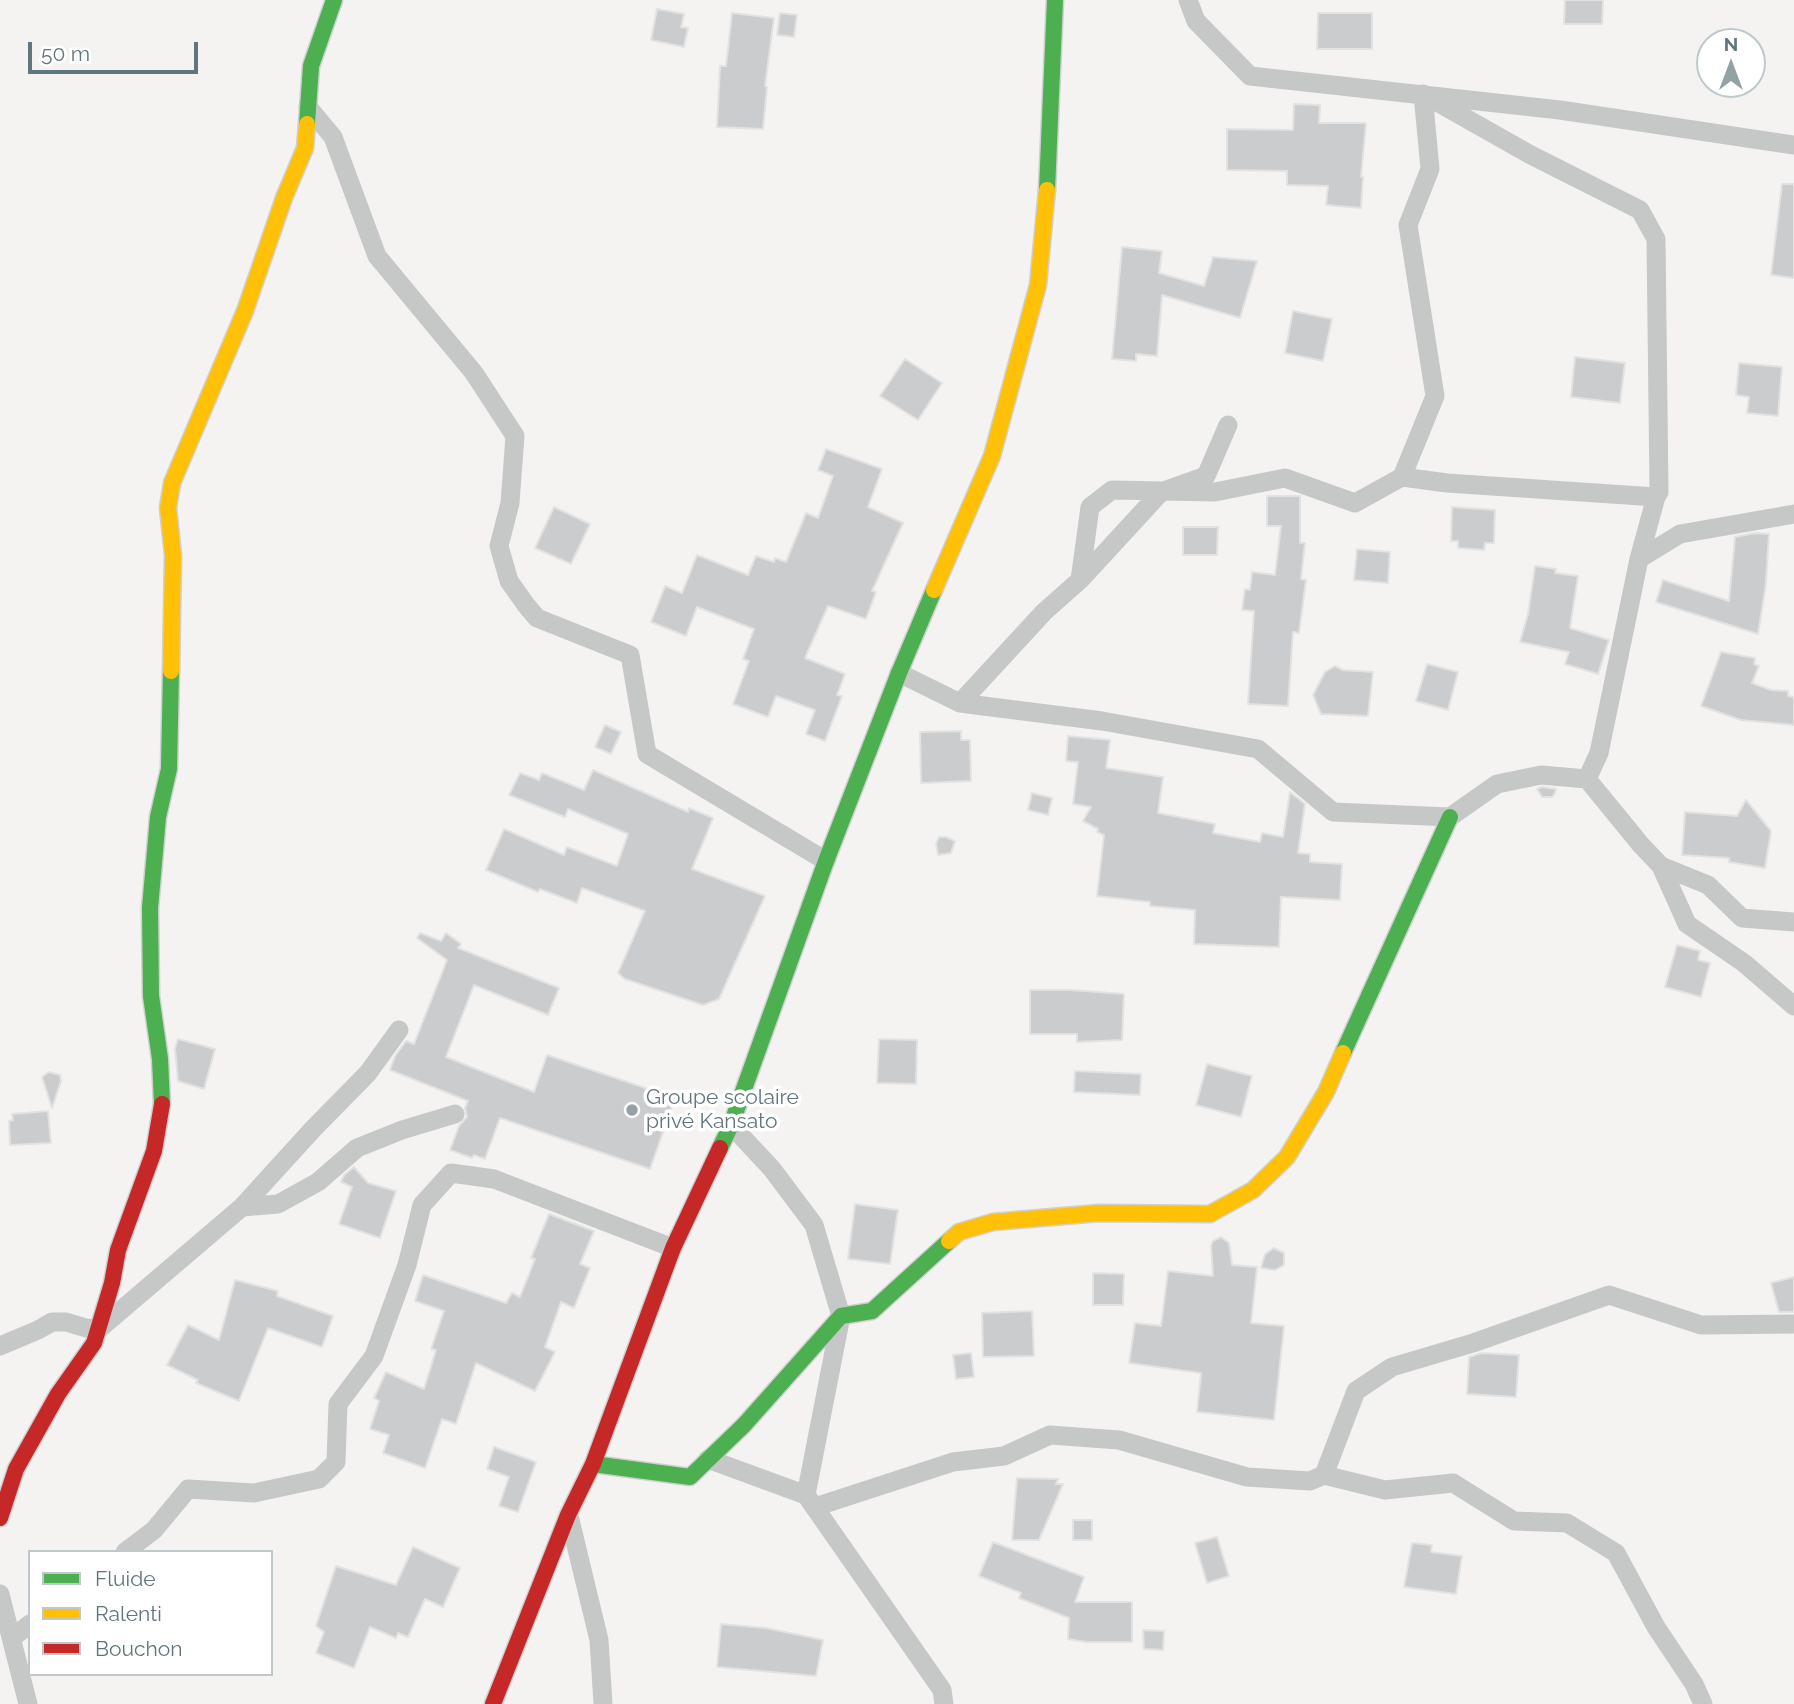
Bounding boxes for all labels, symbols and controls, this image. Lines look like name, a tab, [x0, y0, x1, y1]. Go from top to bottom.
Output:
scale bar	[32, 28, 201, 72]
north arrow	[1696, 28, 1766, 98]
text: N	[1724, 33, 1738, 55]
text: 50 m	[41, 41, 90, 66]
place label: Groupe scolaire privé Kansato	[646, 1085, 799, 1135]
marker: Groupe scolaire privé Kansato	[624, 1102, 640, 1118]
legend	[28, 1550, 273, 1676]
text: Fluide	[95, 1566, 156, 1591]
text: Ralenti	[95, 1601, 162, 1626]
text: Bouchon	[95, 1636, 182, 1661]

